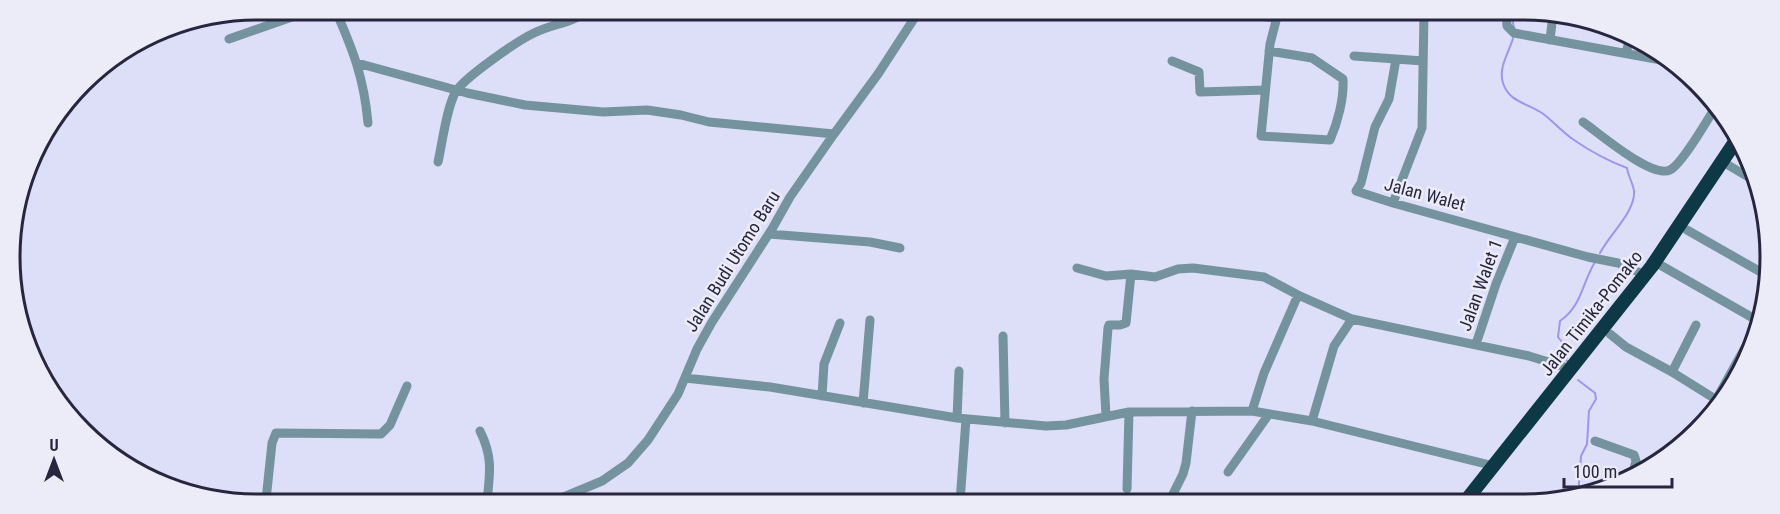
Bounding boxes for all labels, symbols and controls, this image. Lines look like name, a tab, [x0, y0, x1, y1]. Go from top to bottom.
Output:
street label: Jalan Walet	[1382, 173, 1468, 215]
street label: Jalan Budi Utomo Baru	[680, 187, 784, 335]
street label: Jalan Walet 1	[1454, 236, 1506, 334]
street label: Jalan Timika-Pomako	[1536, 246, 1646, 380]
north arrow	[24, 430, 84, 490]
text: U	[49, 436, 59, 455]
scale bar	[1564, 451, 1672, 489]
text: 100 m	[1573, 461, 1617, 482]

